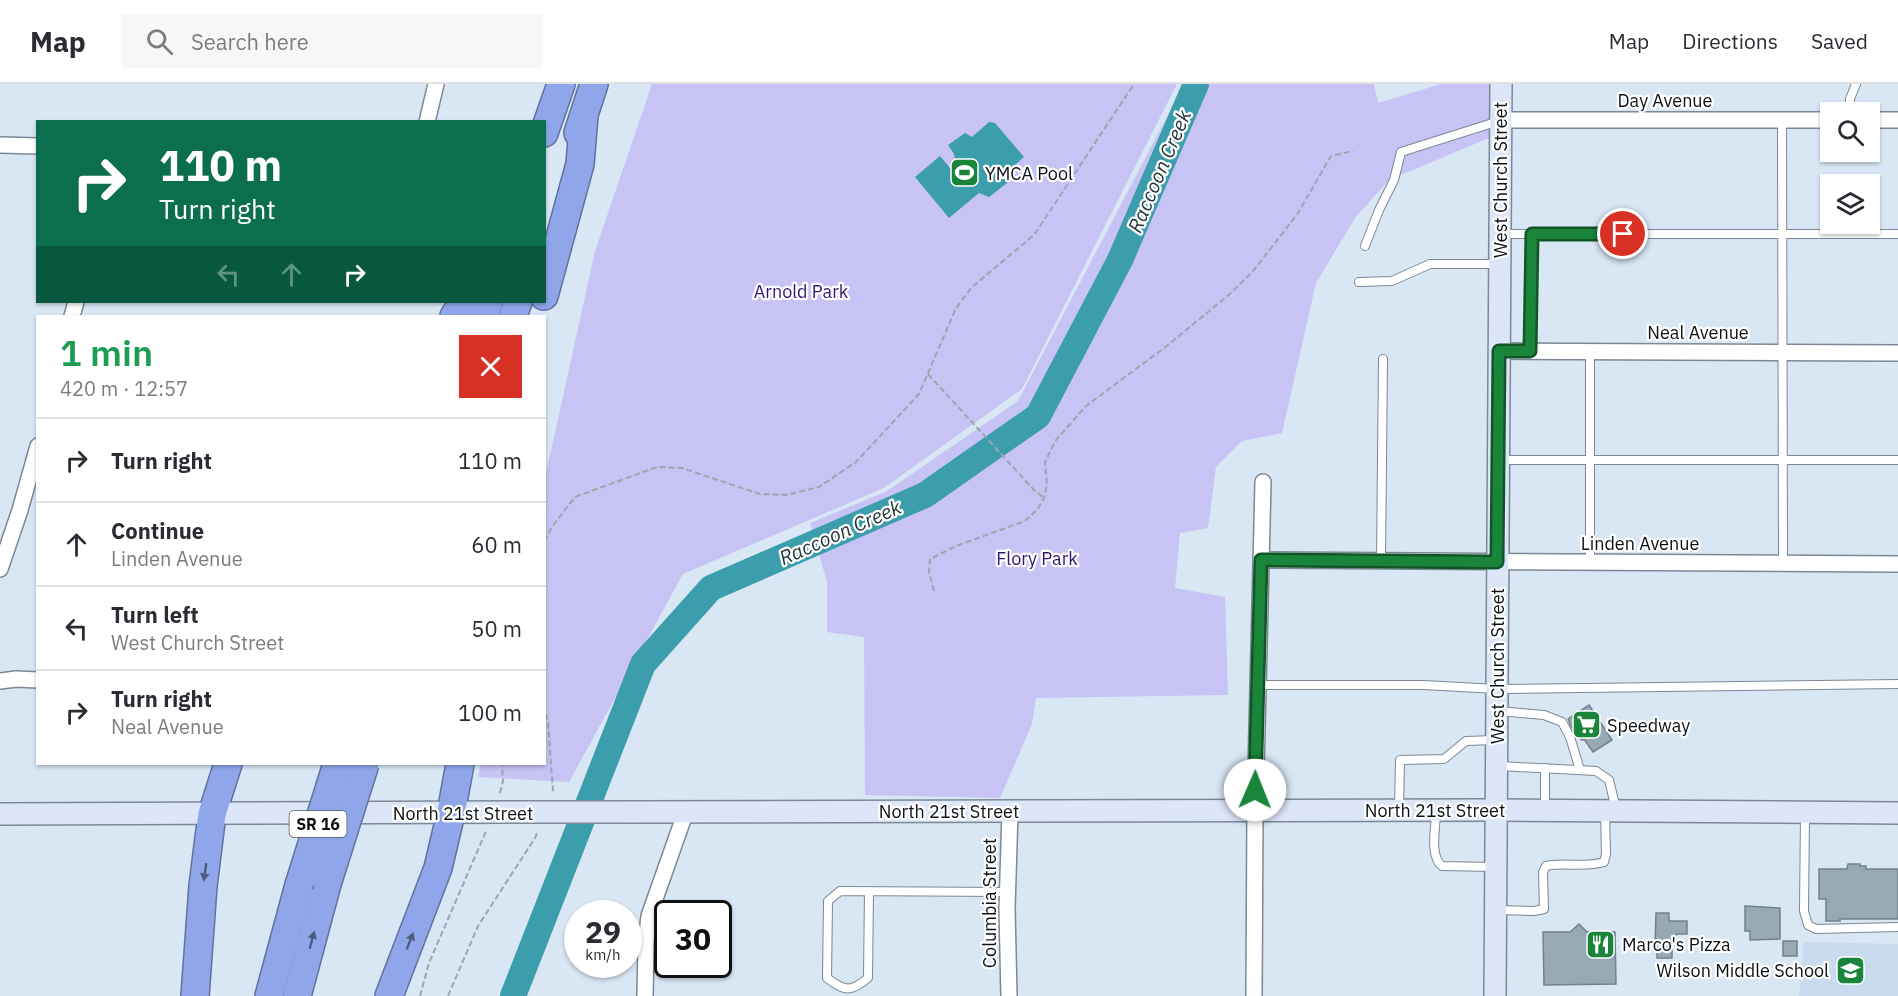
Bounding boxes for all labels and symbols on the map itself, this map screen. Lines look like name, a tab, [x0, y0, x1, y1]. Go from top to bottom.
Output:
street label: Day Avenue	[1618, 89, 1713, 112]
street label: West Church Street	[1489, 102, 1512, 258]
water label: Raccoon Creek	[1121, 105, 1197, 237]
sports icon: YMCA Pool	[948, 157, 980, 189]
place label: YMCA Pool	[985, 162, 1073, 185]
pin	[1597, 208, 1648, 259]
park label: Arnold Park	[754, 280, 849, 303]
street label: Neal Avenue	[1647, 321, 1749, 344]
water label: Raccoon Creek	[775, 493, 906, 571]
street label: Linden Avenue	[1581, 532, 1699, 555]
park label: Flory Park	[996, 547, 1078, 570]
street label: West Church Street	[1486, 588, 1509, 744]
supermarket icon: Speedway	[1570, 709, 1602, 741]
place label: Speedway	[1607, 714, 1690, 737]
position arrow	[1223, 758, 1287, 822]
street label: North 21st Street	[1365, 799, 1505, 822]
street label: North 21st Street	[879, 800, 1019, 823]
street label: North 21st Street	[393, 802, 533, 825]
road number: SR 16	[290, 811, 346, 837]
street label: Columbia Street	[978, 838, 1001, 968]
one-way arrow	[200, 863, 209, 882]
speed limit sign: 30	[654, 900, 732, 978]
restaurant icon: Marco's Pizza	[1585, 928, 1617, 960]
one-way arrow	[307, 931, 317, 949]
one-way arrow	[405, 932, 415, 950]
place label: Marco's Pizza	[1622, 933, 1731, 956]
school or university icon: Wilson Middle School	[1834, 954, 1866, 986]
place label: Wilson Middle School	[1656, 959, 1829, 982]

